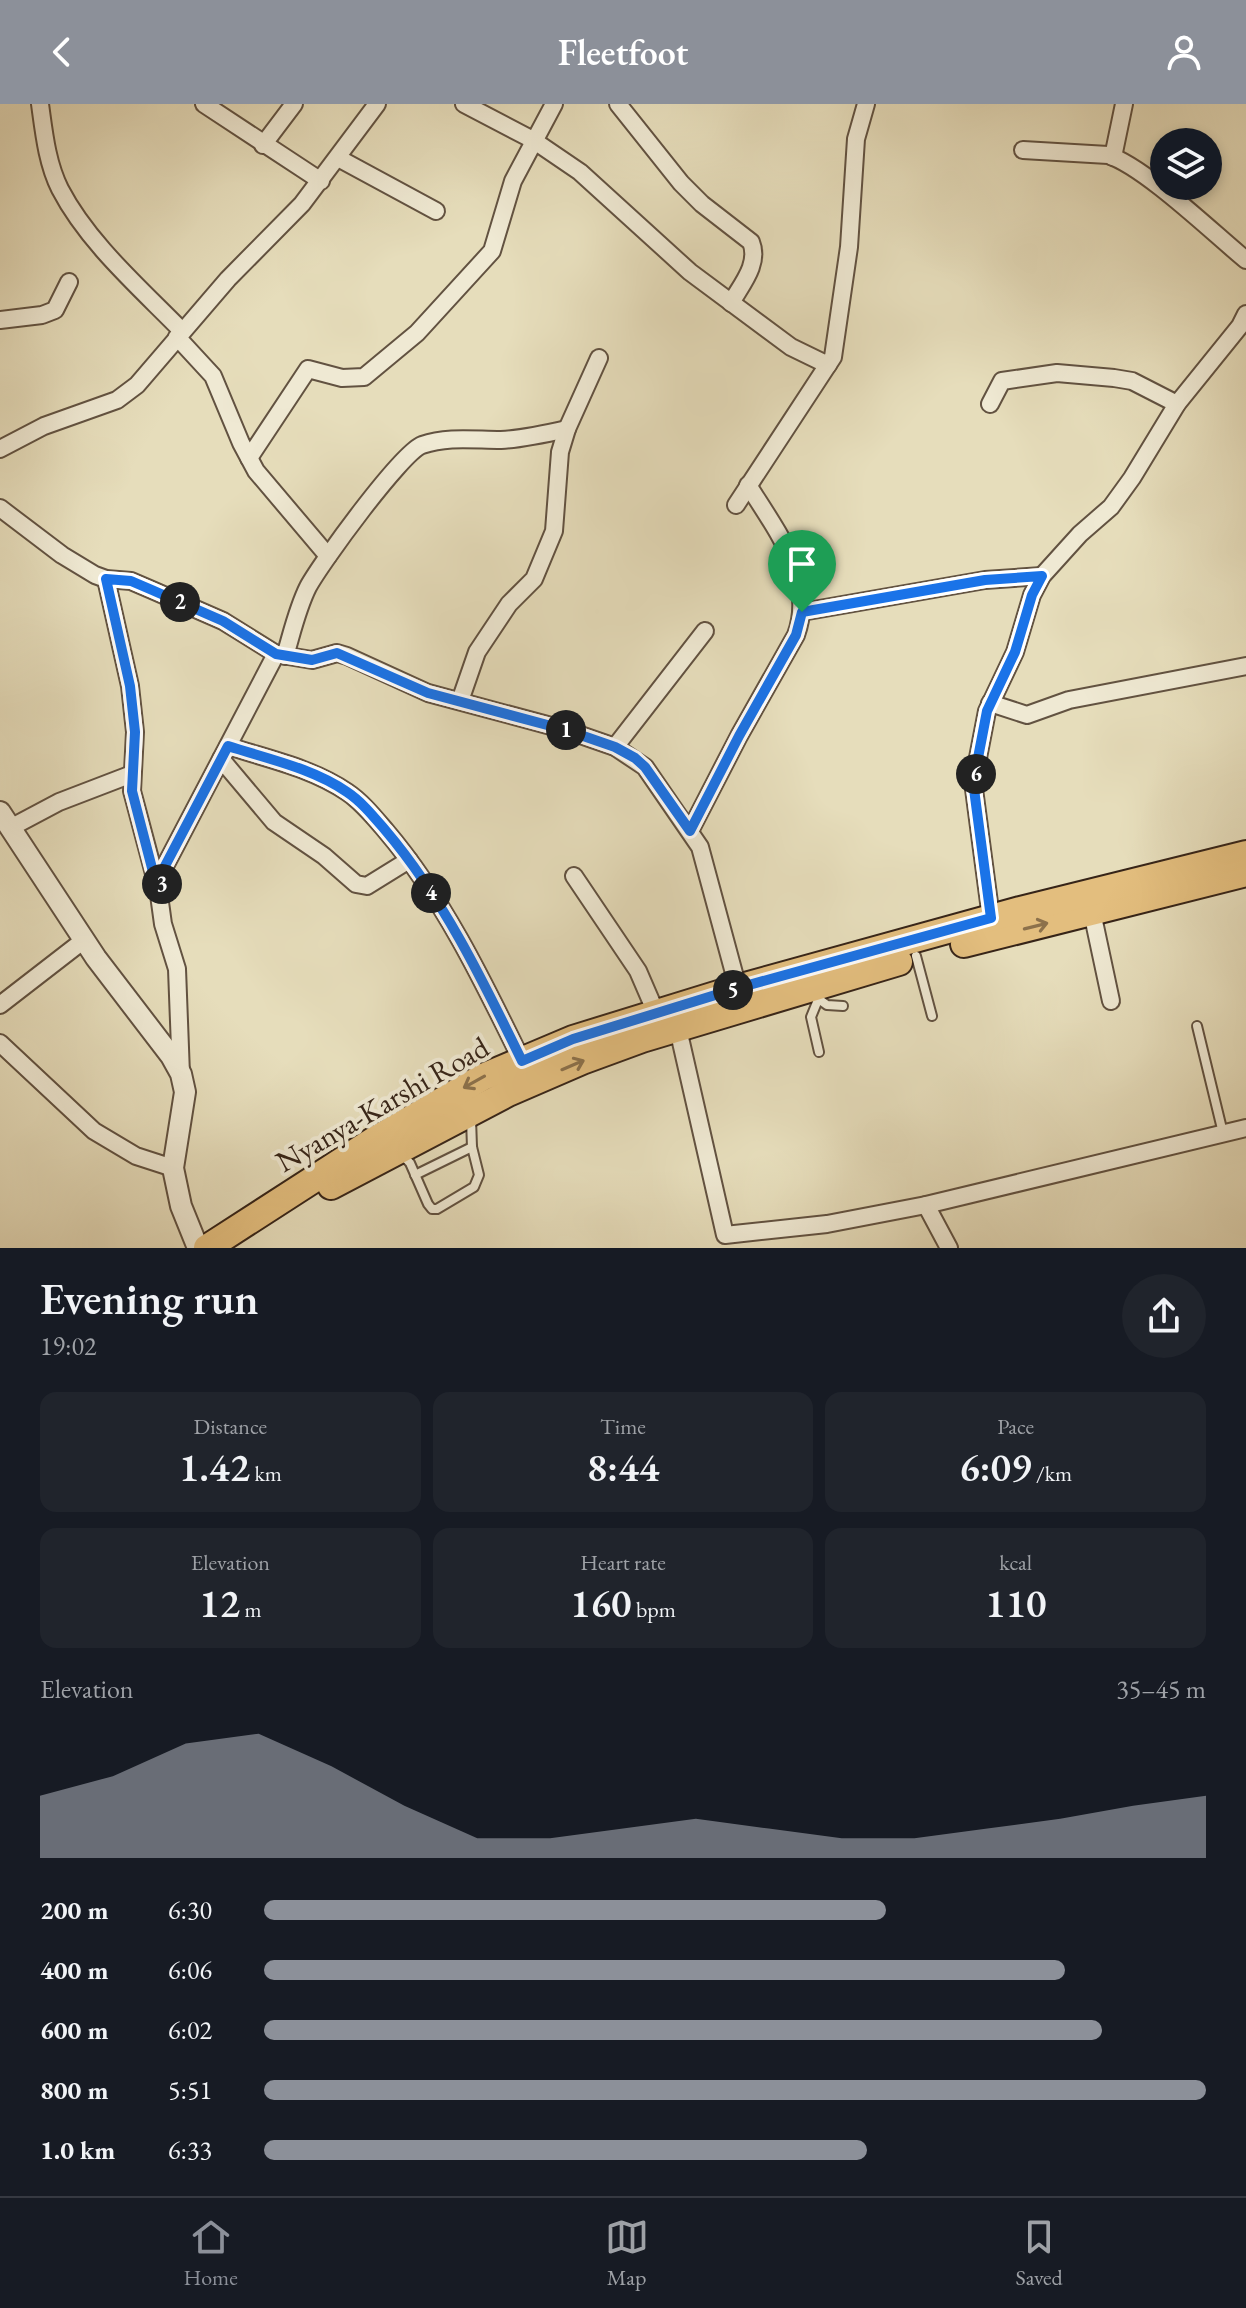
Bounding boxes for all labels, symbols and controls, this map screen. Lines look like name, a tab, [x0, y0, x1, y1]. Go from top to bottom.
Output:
text: Fleetfoot	[558, 29, 688, 76]
icon: back	[40, 30, 84, 74]
icon: person	[1162, 30, 1206, 74]
map controls	[1150, 128, 1222, 200]
button: layers	[1150, 128, 1222, 200]
pin	[768, 530, 836, 612]
icon: arrive	[780, 542, 824, 586]
pin: 2	[160, 582, 200, 622]
text: 2	[174, 587, 186, 616]
pin: 1	[546, 710, 586, 750]
text: 1	[560, 715, 572, 744]
pin: 6	[956, 754, 996, 794]
text: 6	[970, 759, 982, 788]
pin: 3	[142, 864, 182, 904]
text: 3	[156, 869, 168, 898]
pin: 4	[411, 873, 451, 913]
text: 4	[425, 878, 437, 907]
one-way arrow	[1023, 917, 1048, 932]
pin: 5	[713, 970, 753, 1010]
text: 5	[727, 975, 739, 1004]
street label: Nyanya-Karshi Road	[268, 1027, 496, 1181]
one-way arrow	[560, 1057, 585, 1072]
one-way arrow	[463, 1075, 487, 1091]
text: Evening run	[40, 1270, 259, 1327]
button: share	[1122, 1274, 1206, 1358]
text: 19:02	[40, 1329, 96, 1363]
text: Distance	[194, 1412, 267, 1441]
text: Time	[600, 1412, 646, 1441]
text: Pace	[997, 1412, 1034, 1441]
text: 1.42	[179, 1441, 250, 1493]
text: 8:44	[587, 1441, 659, 1493]
text: 6:09	[959, 1441, 1032, 1493]
text: km	[250, 1459, 282, 1488]
text: /km	[1032, 1459, 1072, 1488]
text: Elevation	[191, 1548, 270, 1577]
text: Heart rate	[580, 1548, 666, 1577]
text: kcal	[999, 1548, 1032, 1577]
text: 12	[199, 1577, 240, 1629]
text: 160	[570, 1577, 632, 1629]
text: 110	[985, 1577, 1046, 1629]
text: m	[240, 1595, 262, 1624]
text: bpm	[632, 1595, 676, 1624]
text: Elevation	[40, 1672, 134, 1706]
text: 35–45 m	[1116, 1672, 1206, 1706]
text: 200 m	[40, 1893, 108, 1927]
text: 6:30	[168, 1893, 212, 1927]
text: 400 m	[40, 1953, 108, 1987]
text: 6:06	[168, 1953, 212, 1987]
text: 600 m	[40, 2013, 108, 2047]
text: 6:02	[168, 2013, 212, 2047]
text: 800 m	[40, 2073, 108, 2107]
text: 5:51	[168, 2073, 212, 2107]
text: 1.0 km	[40, 2133, 115, 2167]
text: 6:33	[168, 2133, 212, 2167]
tab: Home	[183, 2215, 238, 2292]
tab: Map	[605, 2215, 649, 2292]
tab: Saved	[1015, 2215, 1063, 2292]

